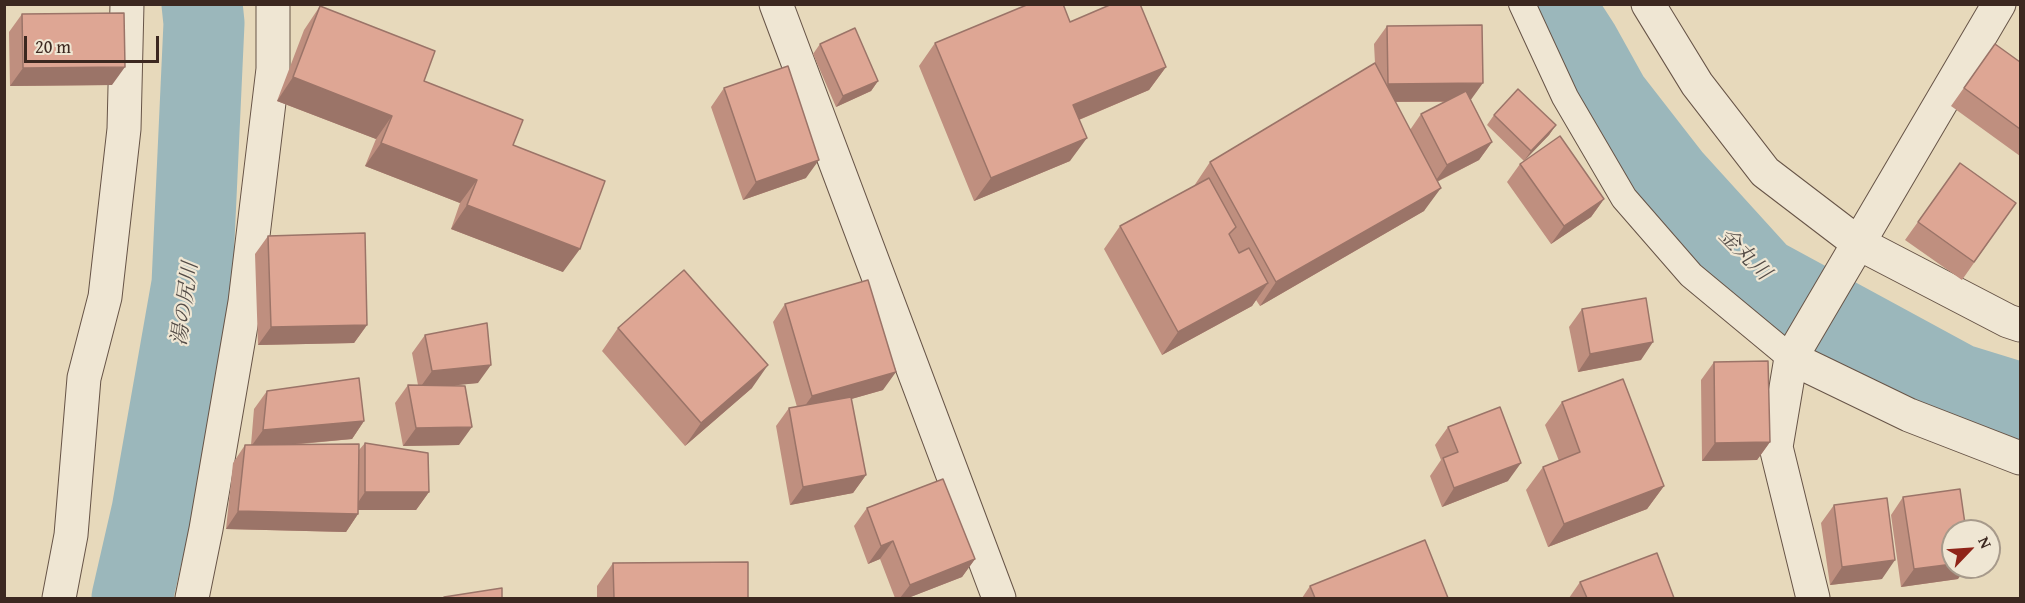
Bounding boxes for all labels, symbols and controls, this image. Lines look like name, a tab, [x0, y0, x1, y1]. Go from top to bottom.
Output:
scale bar	[27, 24, 162, 62]
text: 20 m	[35, 33, 71, 60]
water label: 金丸川	[1713, 224, 1775, 286]
water label: 湯の尻川	[168, 261, 204, 347]
north arrow	[1941, 519, 2001, 579]
text: N	[1972, 532, 1999, 552]

